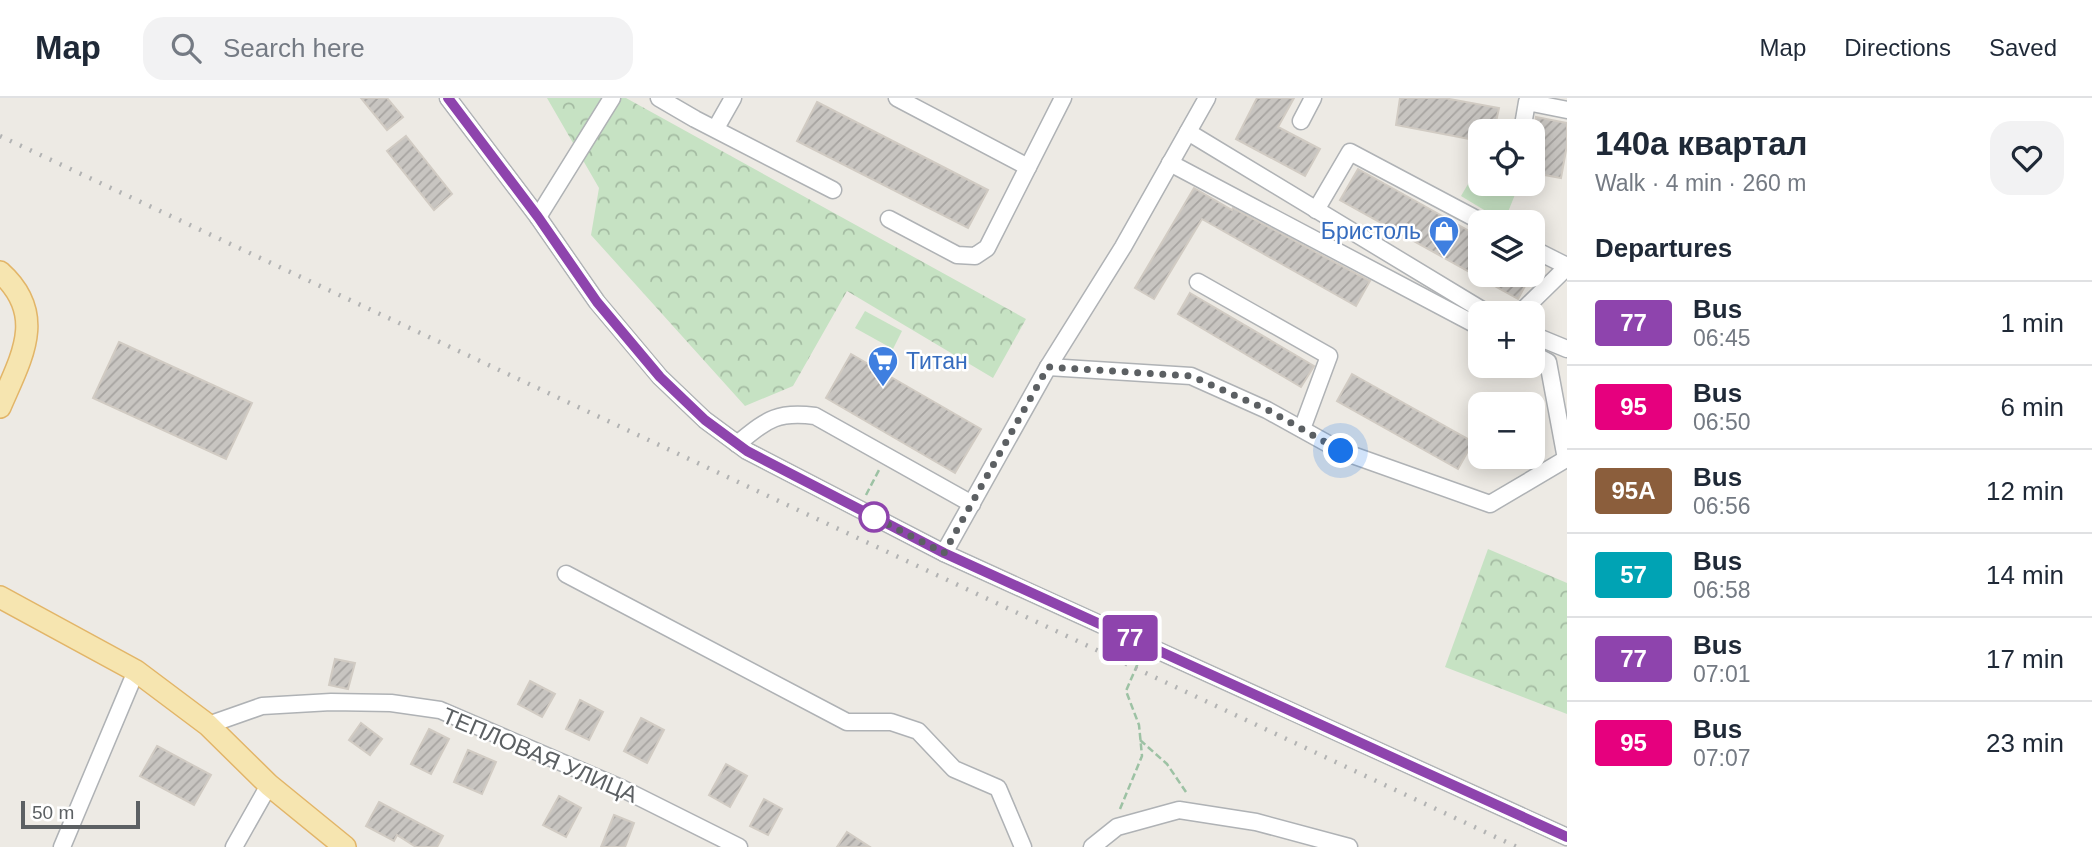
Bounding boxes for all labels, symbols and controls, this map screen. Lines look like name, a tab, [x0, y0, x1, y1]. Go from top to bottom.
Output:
search box	[143, 17, 633, 80]
text: Map	[35, 29, 101, 66]
icon: search	[167, 29, 205, 67]
text: Search here	[223, 33, 365, 63]
text: Map	[1760, 34, 1806, 61]
text: Directions	[1844, 34, 1951, 61]
text: Saved	[1989, 34, 2057, 61]
map controls	[1468, 119, 1545, 469]
button: locate	[1468, 119, 1545, 196]
button: heart	[1990, 121, 2064, 195]
text: 140а квартал	[1595, 125, 1808, 162]
text: Walk · 4 min · 260 m	[1595, 170, 1806, 196]
button: layers	[1468, 210, 1545, 287]
shop icon: Бристоль	[1427, 214, 1461, 258]
place label: Бристоль	[1321, 218, 1421, 244]
text: Departures	[1595, 233, 1732, 263]
text: Bus	[1693, 294, 1742, 324]
button: +	[1468, 301, 1545, 378]
text: 1 min	[2000, 308, 2064, 338]
text: 77	[1620, 309, 1647, 336]
text: 06:45	[1693, 325, 1751, 351]
supermarket icon: Титан	[866, 344, 900, 388]
place label: Титан	[906, 348, 968, 374]
text: Bus	[1693, 378, 1742, 408]
button: −	[1468, 392, 1545, 469]
text: 6 min	[2000, 392, 2064, 422]
text: 95	[1620, 393, 1647, 420]
text: 06:50	[1693, 409, 1751, 435]
your location	[1323, 433, 1358, 468]
text: Bus	[1693, 462, 1742, 492]
text: 12 min	[1986, 476, 2064, 506]
text: 95А	[1611, 477, 1656, 504]
text: 06:56	[1693, 493, 1751, 519]
unlabelled marker	[859, 502, 889, 532]
text: Bus	[1693, 546, 1742, 576]
text: 14 min	[1986, 560, 2064, 590]
text: 57	[1620, 561, 1647, 588]
text: 06:58	[1693, 577, 1751, 603]
line badge: 77	[1098, 615, 1162, 661]
text: 77	[1117, 624, 1143, 651]
text: Bus	[1693, 630, 1742, 660]
text: 17 min	[1986, 644, 2064, 674]
text: 77	[1620, 645, 1647, 672]
text: 07:01	[1693, 661, 1751, 687]
street label: ТЕПЛОВАЯ УЛИЦА	[438, 702, 642, 808]
text: Bus	[1693, 714, 1742, 744]
text: 23 min	[1986, 728, 2064, 758]
text: 95	[1620, 729, 1647, 756]
text: 07:07	[1693, 745, 1751, 771]
scale bar	[21, 798, 140, 830]
text: 50 m	[32, 802, 74, 823]

